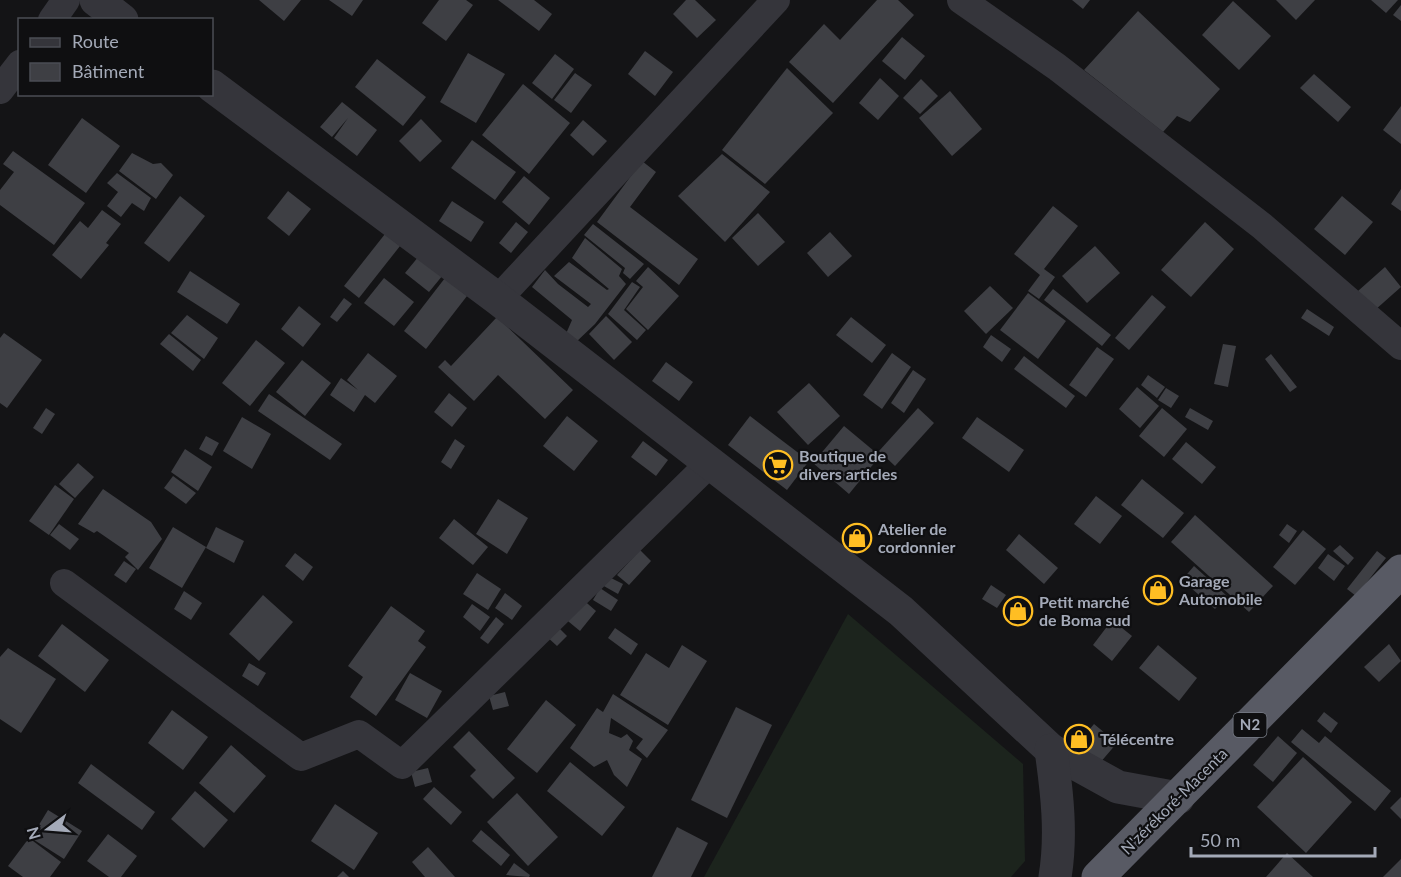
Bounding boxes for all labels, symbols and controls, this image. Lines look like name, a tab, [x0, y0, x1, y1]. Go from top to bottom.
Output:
legend	[18, 18, 213, 96]
text: Route	[72, 30, 119, 52]
text: Bâtiment	[72, 60, 145, 82]
place label: Boutique de divers articles	[799, 446, 897, 483]
supermarket icon: Boutique de divers articles	[762, 449, 794, 481]
place label: Atelier de cordonnier	[877, 519, 955, 556]
shop icon: Atelier de cordonnier	[841, 522, 873, 554]
place label: Garage Automobile	[1178, 571, 1263, 608]
shop icon: Garage Automobile	[1142, 574, 1174, 606]
place label: Petit marché de Boma sud	[1039, 592, 1131, 629]
shop icon: Petit marché de Boma sud	[1002, 595, 1034, 627]
road number: N2	[1234, 713, 1266, 737]
shop icon: Télécentre	[1063, 723, 1095, 755]
place label: Télécentre	[1100, 729, 1174, 748]
street label: N'zérékoré-Macenta	[1117, 744, 1231, 858]
north arrow	[18, 799, 78, 859]
scale bar	[1191, 820, 1376, 858]
text: N	[22, 825, 44, 842]
text: 50 m	[1200, 829, 1240, 851]

